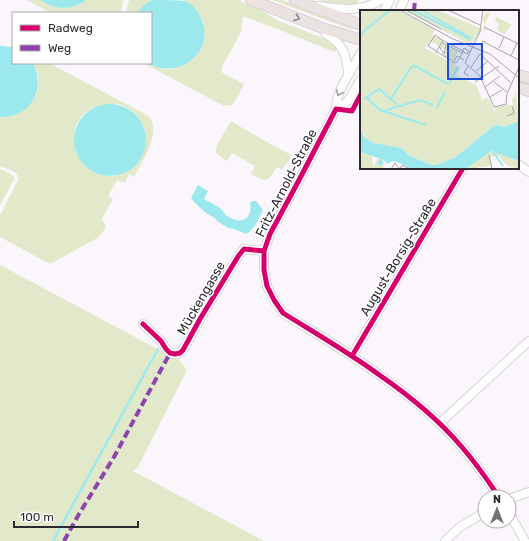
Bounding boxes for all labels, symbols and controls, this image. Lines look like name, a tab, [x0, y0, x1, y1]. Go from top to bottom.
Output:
inset map	[360, 10, 519, 169]
legend	[12, 12, 152, 64]
one-way arrow	[293, 13, 300, 22]
text: Radweg	[48, 21, 93, 35]
text: Weg	[48, 41, 71, 55]
one-way arrow	[336, 89, 344, 96]
street label: Fritz-Arnold-Straße	[252, 127, 320, 239]
street label: August-Borsig-Straße	[357, 195, 440, 319]
street label: Mückengasse	[174, 259, 229, 338]
north arrow	[477, 489, 517, 529]
text: N	[493, 493, 501, 506]
scale bar	[14, 503, 138, 529]
text: 100 m	[20, 510, 54, 524]

